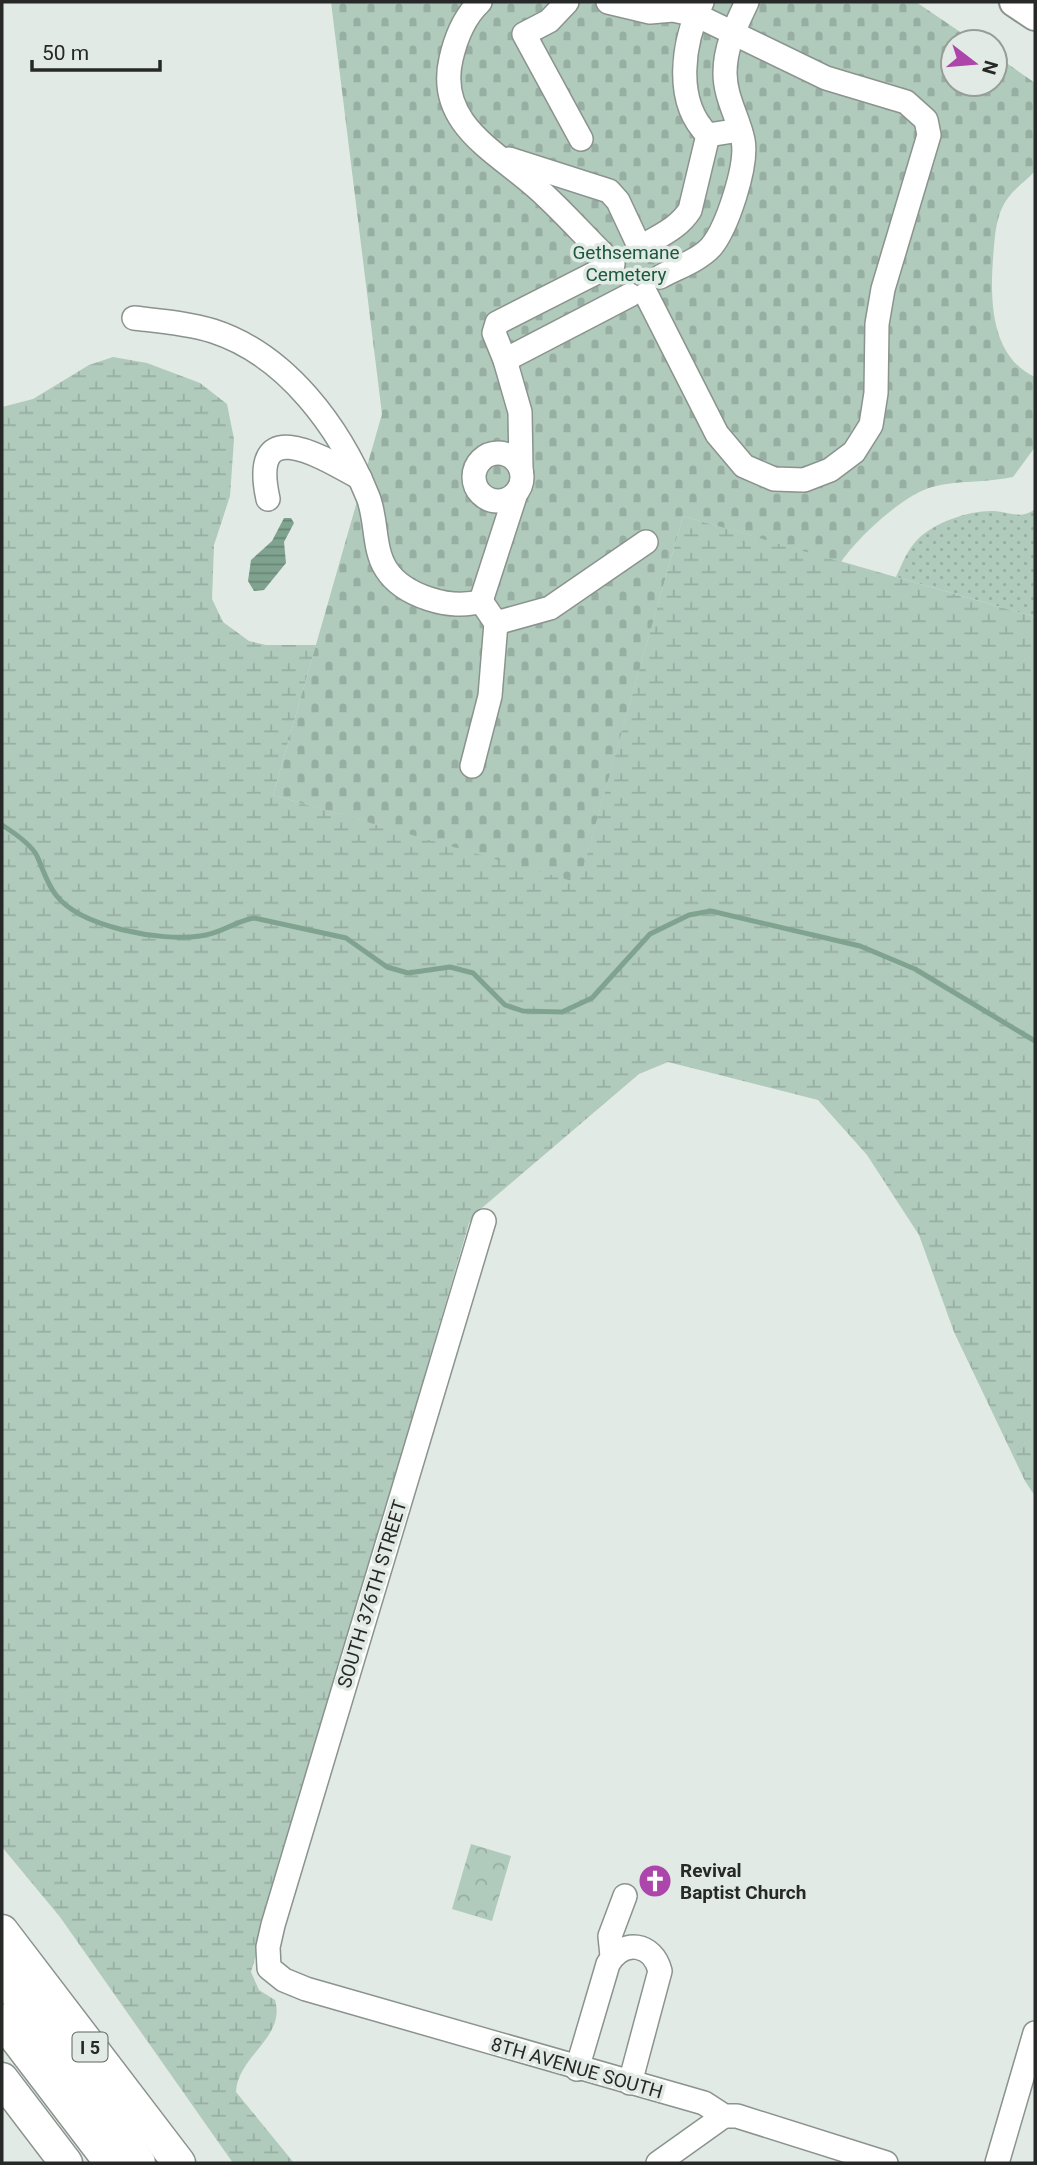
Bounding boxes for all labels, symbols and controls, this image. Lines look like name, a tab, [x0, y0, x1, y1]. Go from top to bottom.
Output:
scale bar	[32, 28, 159, 72]
north arrow	[939, 28, 1009, 98]
text: 50 m	[42, 41, 89, 65]
text: N	[977, 58, 1003, 77]
park label: Gethsemane Cemetery	[572, 241, 680, 286]
street label: SOUTH 376TH STREET	[332, 1497, 412, 1691]
place label: Revival Baptist Church	[680, 1859, 806, 1904]
church icon: Revival Baptist Church	[636, 1862, 674, 1900]
street label: 8TH AVENUE SOUTH	[488, 2032, 666, 2104]
road number: I 5	[72, 2033, 108, 2062]

